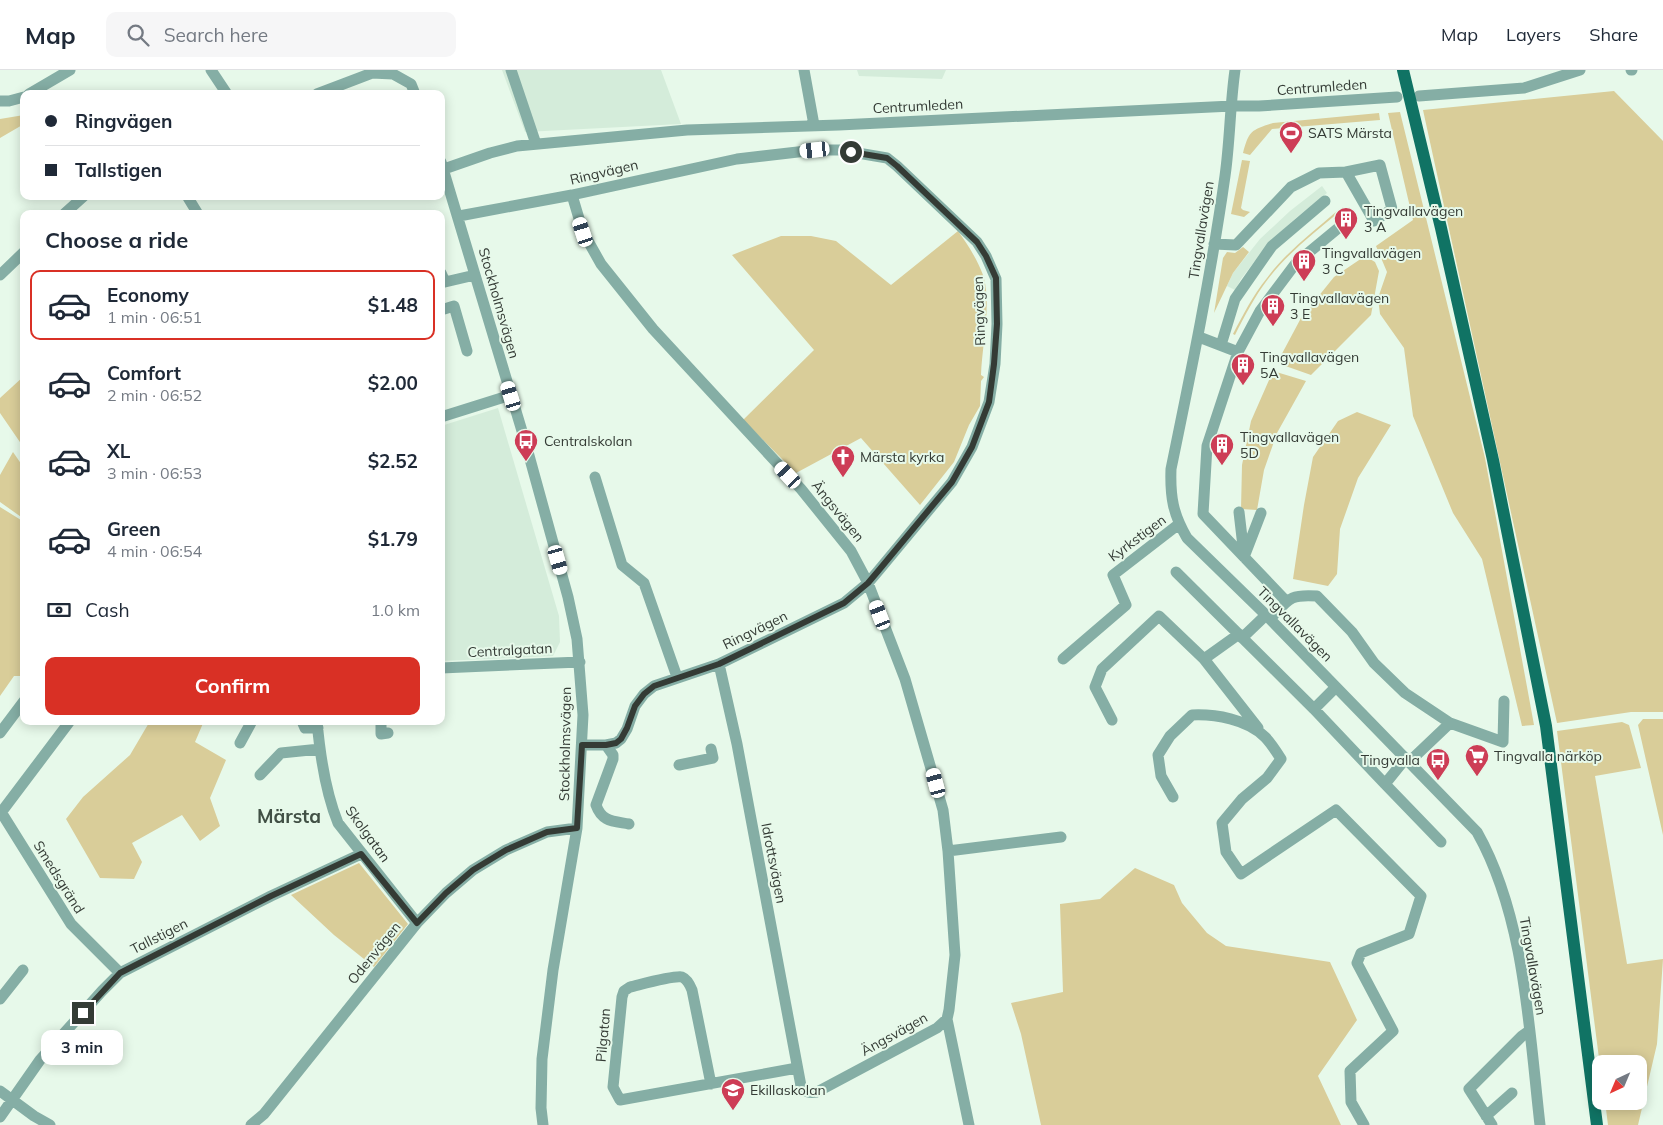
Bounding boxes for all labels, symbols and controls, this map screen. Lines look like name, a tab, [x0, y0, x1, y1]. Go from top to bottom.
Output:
search box	[106, 12, 456, 57]
text: Map	[25, 20, 76, 50]
icon: search	[124, 21, 152, 49]
text: Search here	[164, 23, 268, 47]
text: Map	[1441, 23, 1478, 46]
text: Layers	[1506, 23, 1561, 46]
text: Share	[1589, 23, 1638, 46]
street label: Centrumleden	[1276, 75, 1368, 99]
street label: Centrumleden	[872, 95, 964, 117]
text: Ringvägen	[75, 109, 172, 133]
sports icon: SATS Märsta	[1278, 120, 1304, 154]
place label: SATS Märsta	[1308, 124, 1392, 142]
car	[799, 141, 830, 159]
route start	[840, 141, 862, 163]
street label: Ringvägen	[568, 155, 640, 189]
text: Tallstigen	[75, 158, 162, 182]
street label: Tingvallavägen	[1184, 180, 1218, 280]
place label: Tingvallavägen 3 A	[1364, 202, 1463, 236]
building icon: Tingvallavägen 3 A	[1333, 206, 1359, 240]
car	[571, 215, 594, 249]
text: Choose a ride	[45, 226, 188, 254]
place label: Tingvallavägen 3 C	[1322, 244, 1421, 278]
street label: Stockholmsvägen	[475, 246, 523, 360]
building icon: Tingvallavägen 3 C	[1291, 248, 1317, 282]
street label: Ringvägen	[969, 276, 989, 346]
icon: car	[47, 283, 92, 328]
text: Economy	[107, 283, 189, 307]
place label: Tingvallavägen 3 E	[1290, 289, 1389, 323]
text: $1.48	[368, 293, 418, 317]
building icon: Tingvallavägen 3 E	[1260, 293, 1286, 327]
text: 1 min · 06:51	[107, 307, 202, 327]
place label: Tingvallavägen 5A	[1260, 348, 1359, 382]
building icon: Tingvallavägen 5A	[1230, 352, 1256, 386]
icon: car	[47, 361, 92, 406]
text: Comfort	[107, 361, 181, 385]
text: $2.00	[368, 371, 418, 395]
car	[499, 379, 522, 413]
text: 2 min · 06:52	[107, 385, 202, 405]
bus stop icon: Centralskolan	[513, 428, 539, 462]
place label: Tingvallavägen 5D	[1240, 428, 1339, 462]
place label: Centralskolan	[544, 432, 632, 450]
building icon: Tingvallavägen 5D	[1209, 432, 1235, 466]
icon: car	[47, 439, 92, 484]
text: XL	[107, 439, 130, 463]
church icon: Märsta kyrka	[830, 444, 856, 478]
place label: Märsta kyrka	[860, 448, 944, 466]
text: $2.52	[368, 449, 418, 473]
car	[772, 459, 803, 491]
text: 3 min · 06:53	[107, 463, 202, 483]
street label: Ängsvägen	[808, 477, 868, 545]
street label: Kyrkstigen	[1105, 511, 1169, 565]
icon: car	[47, 517, 92, 562]
text: Green	[107, 517, 161, 541]
text: $1.79	[368, 527, 418, 551]
text: 4 min · 06:54	[107, 541, 202, 561]
car	[546, 544, 569, 576]
street label: Tingvallavägen	[1254, 583, 1336, 665]
icon: cash	[45, 596, 73, 624]
text: Cash	[85, 598, 130, 622]
car	[867, 598, 892, 632]
text: 1.0 km	[371, 600, 420, 620]
street label: Ringvägen	[720, 607, 790, 653]
street label: Centralgatan	[467, 639, 553, 661]
button: Confirm	[45, 657, 420, 715]
street label: Stockholmsvägen	[555, 687, 575, 801]
supermarket icon: Tingvalla närköp	[1464, 743, 1490, 777]
bus stop icon: Tingvalla	[1425, 747, 1451, 781]
place label: Tingvalla närköp	[1494, 747, 1602, 765]
place label: Tingvalla	[1361, 751, 1420, 769]
car	[924, 767, 947, 799]
street label: Skolgatan	[341, 802, 395, 866]
district label: Märsta	[257, 804, 321, 828]
street label: Idrottsvägen	[757, 821, 791, 905]
street label: Smedsgränd	[30, 837, 88, 917]
street label: Tallstigen	[127, 914, 191, 958]
street label: Tingvallavägen	[1516, 916, 1550, 1016]
street label: Odenvägen	[343, 918, 405, 988]
route end	[72, 1002, 94, 1024]
street label: Pilgatan	[592, 1007, 614, 1063]
street label: Ängsvägen	[857, 1008, 931, 1060]
callout: 3 min	[42, 1030, 124, 1066]
text: 3 min	[61, 1037, 103, 1057]
north arrow	[1592, 1055, 1648, 1110]
map controls	[1592, 1055, 1647, 1110]
school or university icon: Ekillaskolan	[720, 1077, 746, 1111]
place label: Ekillaskolan	[750, 1081, 826, 1099]

